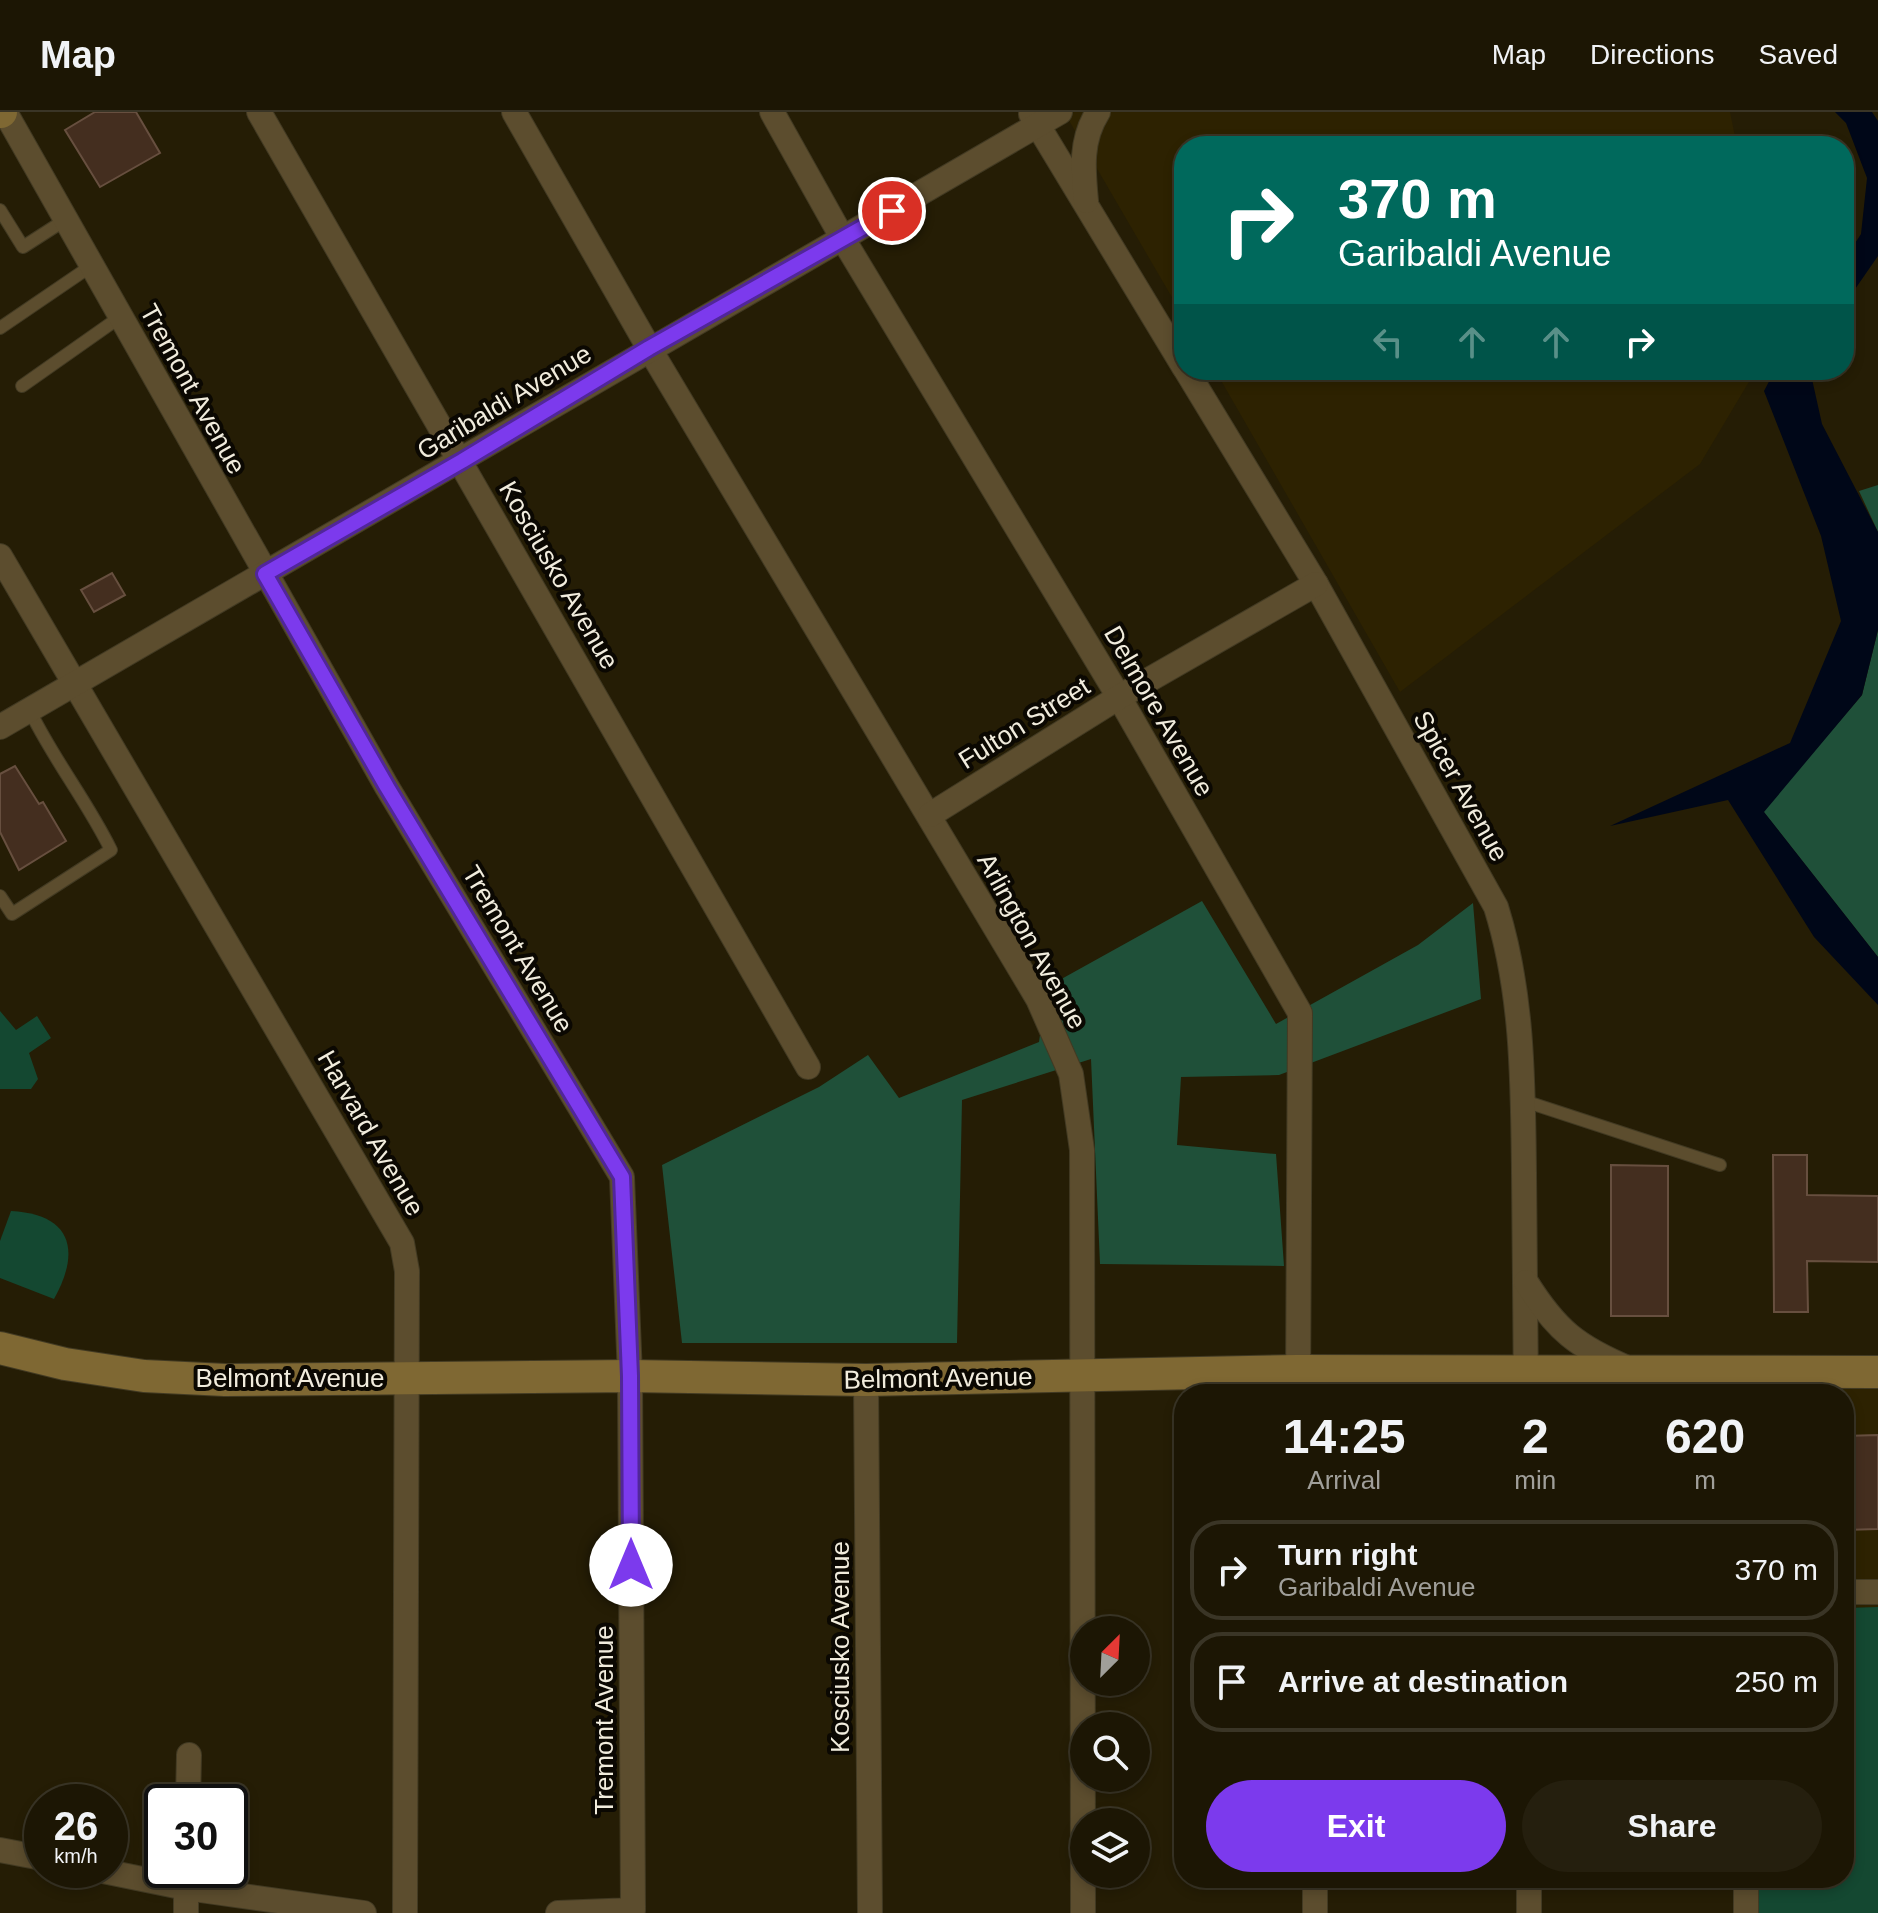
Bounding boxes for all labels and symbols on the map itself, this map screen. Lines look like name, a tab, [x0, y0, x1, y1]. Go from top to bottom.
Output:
pin	[858, 177, 926, 245]
street label: Tremont Avenue	[134, 299, 252, 479]
street label: Garibaldi Avenue	[412, 338, 596, 466]
street label: Kosciusko Avenue	[493, 476, 625, 674]
street label: Delmore Avenue	[1098, 620, 1220, 802]
street label: Fulton Street	[953, 670, 1096, 775]
street label: Spicer Avenue	[1407, 706, 1515, 866]
street label: Arlington Avenue	[971, 848, 1093, 1034]
street label: Tremont Avenue	[456, 860, 580, 1038]
street label: Harvard Avenue	[312, 1045, 430, 1221]
street label: Belmont Avenue	[843, 1361, 1033, 1395]
street label: Belmont Avenue	[196, 1363, 384, 1393]
position arrow	[589, 1523, 673, 1607]
street label: Kosciusko Avenue	[825, 1541, 855, 1753]
north arrow	[1070, 1616, 1150, 1696]
street label: Tremont Avenue	[589, 1625, 619, 1815]
speed limit sign: 30	[144, 1784, 248, 1888]

